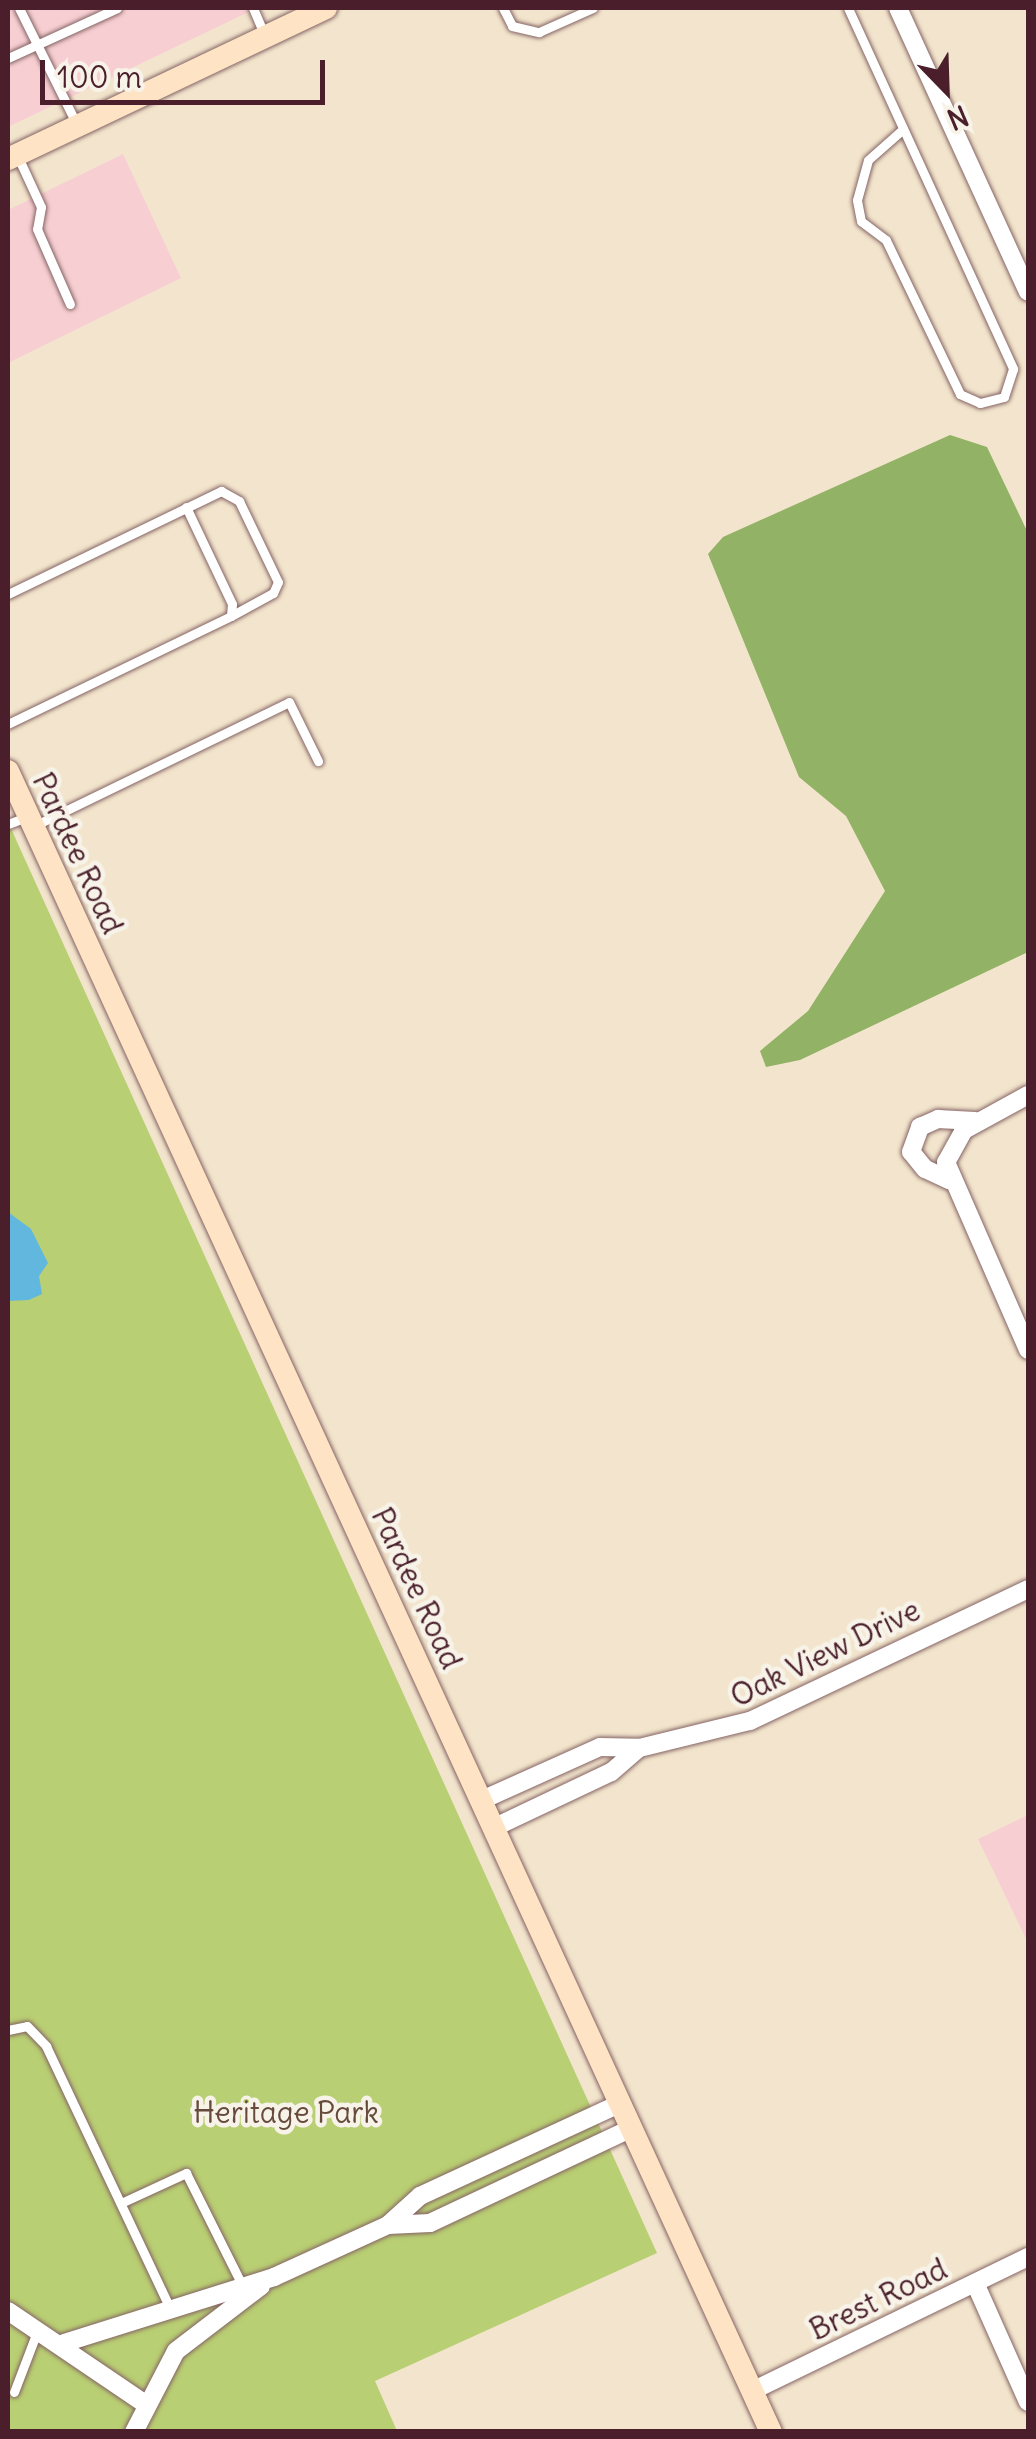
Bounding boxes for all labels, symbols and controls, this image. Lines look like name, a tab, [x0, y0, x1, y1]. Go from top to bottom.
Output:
scale bar	[45, 40, 330, 102]
north arrow	[896, 40, 996, 140]
text: 100 m	[57, 58, 142, 96]
text: N	[942, 97, 974, 138]
street label: Pardee Road	[25, 767, 131, 939]
street label: Pardee Road	[364, 1502, 470, 1674]
street label: Oak View Drive	[724, 1592, 926, 1714]
park label: Heritage Park	[193, 2094, 379, 2130]
street label: Brest Road	[803, 2250, 953, 2348]

